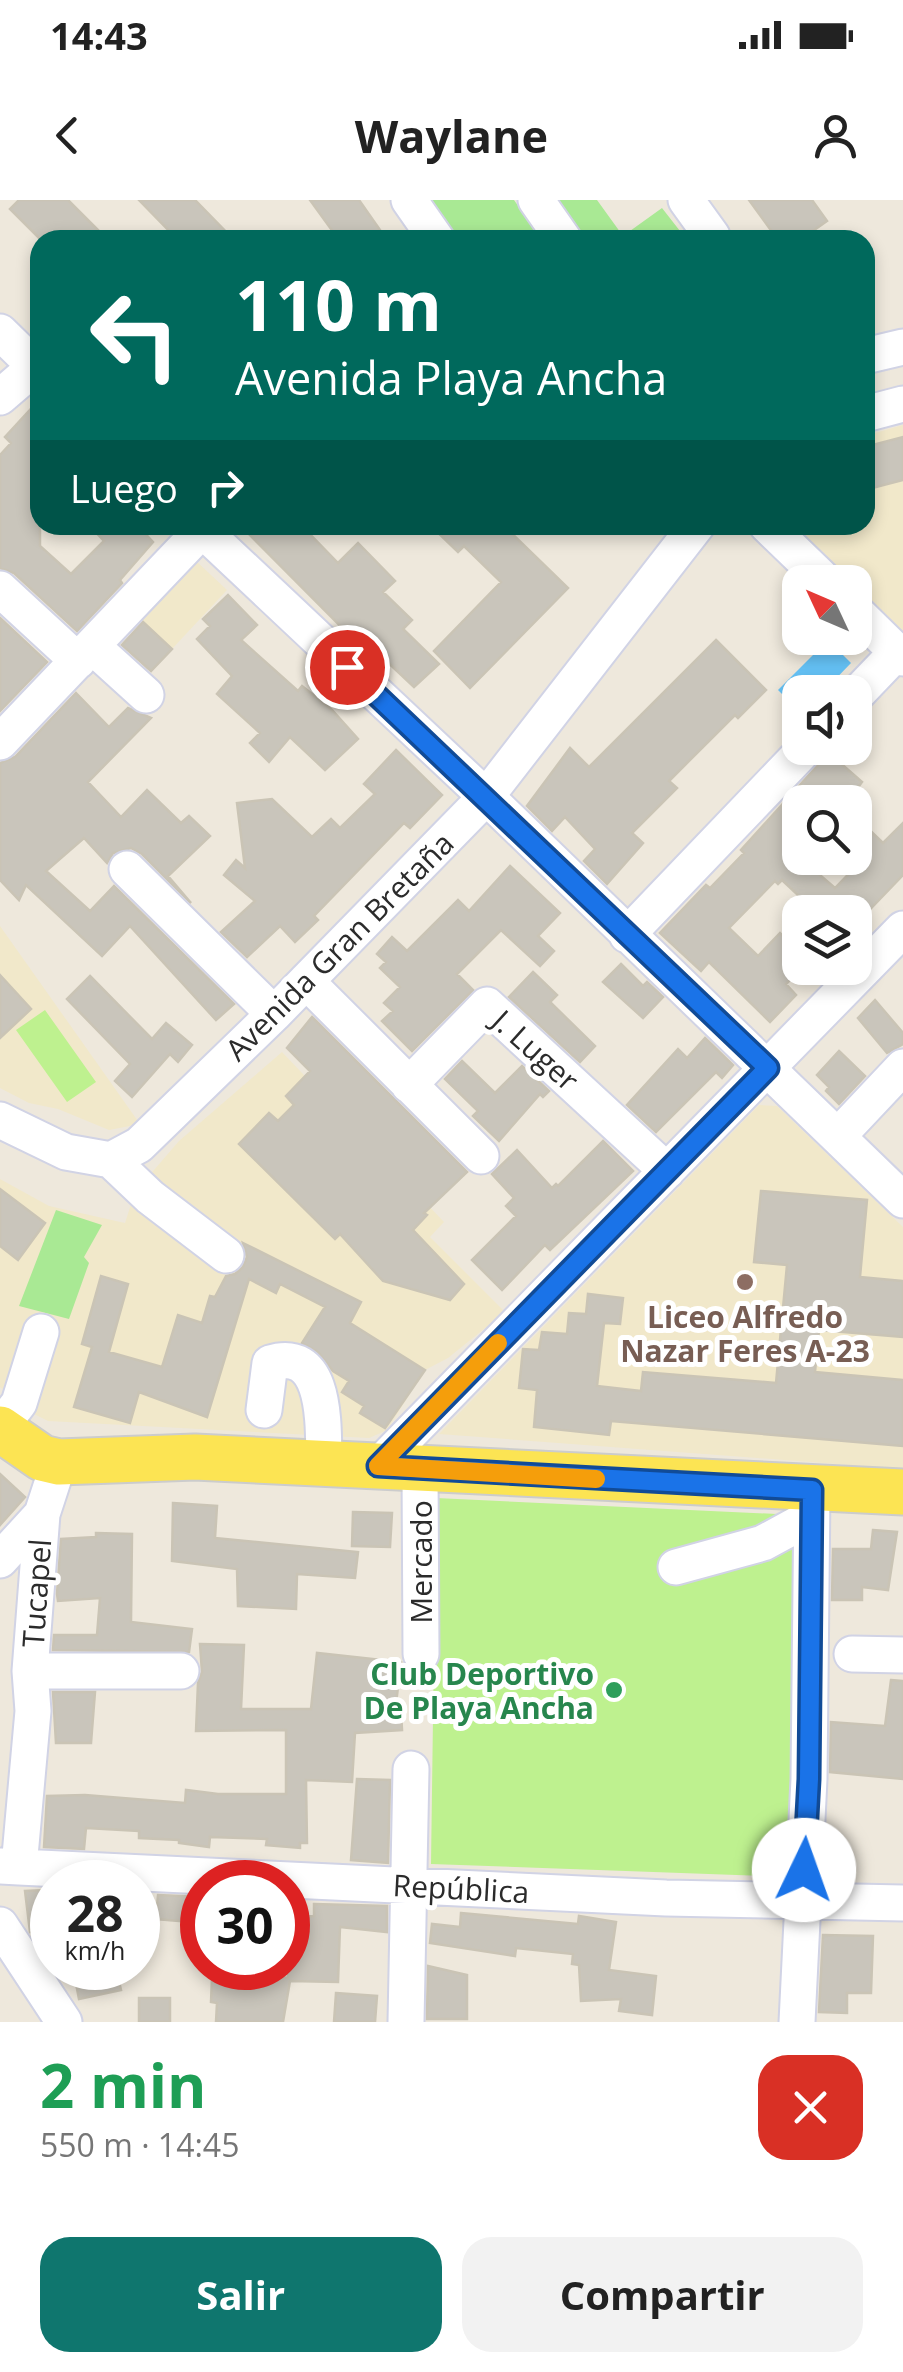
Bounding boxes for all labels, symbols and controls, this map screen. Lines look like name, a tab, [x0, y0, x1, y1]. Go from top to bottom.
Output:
text: 14:43	[50, 9, 148, 61]
text: Waylane	[355, 105, 548, 166]
icon: back	[40, 108, 95, 163]
icon: person	[808, 108, 863, 163]
text: 110 m	[235, 256, 442, 352]
icon: left	[70, 270, 200, 400]
text: Avenida Playa Ancha	[235, 347, 667, 408]
icon: right	[198, 460, 253, 515]
text: Luego	[70, 462, 178, 514]
north arrow	[782, 565, 872, 655]
map controls	[782, 565, 872, 985]
pin	[305, 625, 390, 710]
icon: arrive	[320, 640, 375, 695]
button: sound	[782, 675, 872, 765]
button: search	[782, 785, 872, 875]
street label: Avenida Gran Bretaña	[216, 823, 462, 1069]
button: layers	[782, 895, 872, 985]
street label: J. Luger	[482, 998, 588, 1100]
marker: Liceo Alfredo Nazar Feres A-23	[734, 1271, 756, 1293]
place label: Liceo Alfredo Nazar Feres A-23	[620, 1296, 870, 1371]
street label: Mercado	[400, 1500, 441, 1624]
street label: Tucapel	[12, 1537, 60, 1649]
place label: Club Deportivo De Playa Ancha	[364, 1653, 594, 1728]
marker: Club Deportivo De Playa Ancha	[603, 1679, 625, 1701]
position arrow	[752, 1818, 856, 1922]
speed limit sign: 30	[180, 1860, 310, 1990]
street label: República	[392, 1864, 530, 1912]
text: 28	[66, 1879, 124, 1947]
text: km/h	[65, 1933, 125, 1967]
text: 2 min	[40, 2044, 207, 2126]
button: close	[758, 2055, 863, 2160]
text: 550 m · 14:45	[40, 2123, 239, 2166]
button: Salir	[40, 2237, 442, 2352]
button: Compartir	[462, 2237, 863, 2352]

